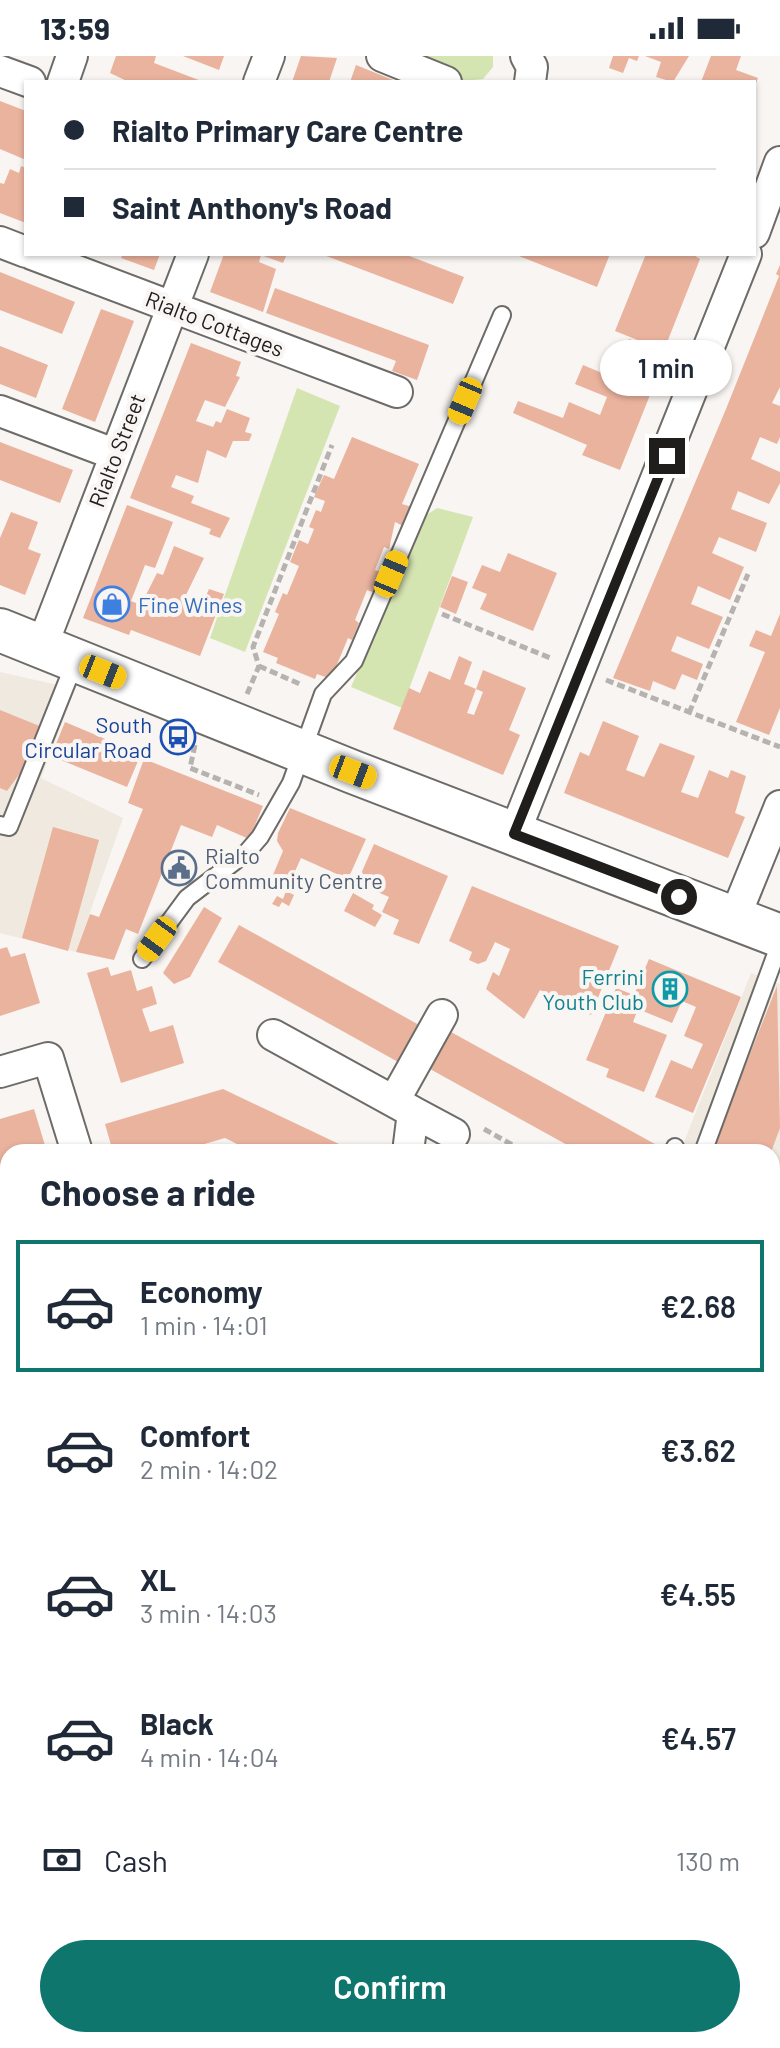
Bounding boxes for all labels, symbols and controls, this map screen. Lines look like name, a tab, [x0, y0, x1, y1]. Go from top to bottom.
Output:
text: 13:59	[40, 10, 110, 46]
text: Rialto Primary Care Centre	[112, 112, 463, 148]
text: Saint Anthony's Road	[112, 189, 392, 225]
street label: Rialto Cottages	[142, 285, 288, 361]
callout: 1 min	[601, 340, 733, 396]
text: 1 min	[638, 352, 694, 383]
car	[445, 374, 485, 428]
street label: Rialto Street	[82, 390, 150, 510]
route end	[649, 438, 685, 474]
car	[371, 547, 411, 601]
shop icon: Fine Wines	[93, 585, 131, 623]
place label: Fine Wines	[138, 591, 243, 617]
car	[76, 652, 130, 692]
place label: South Circular Road	[25, 711, 152, 762]
bus stop icon: South Circular Road	[159, 718, 197, 756]
car	[326, 752, 380, 792]
place label: Rialto Community Centre	[205, 842, 383, 893]
public building icon: Rialto Community Centre	[160, 849, 198, 887]
route start	[661, 879, 697, 915]
car	[133, 913, 181, 965]
place label: Ferrini Youth Club	[543, 963, 644, 1014]
building icon: Ferrini Youth Club	[651, 970, 689, 1008]
text: Choose a ride	[40, 1170, 256, 1213]
icon: car	[44, 1270, 116, 1342]
text: Economy	[140, 1273, 263, 1309]
text: €2.68	[660, 1288, 736, 1324]
text: 1 min · 14:01	[140, 1309, 268, 1340]
icon: car	[44, 1414, 116, 1486]
text: Comfort	[140, 1417, 250, 1453]
text: €3.62	[660, 1432, 736, 1468]
text: 2 min · 14:02	[140, 1453, 278, 1484]
icon: car	[44, 1558, 116, 1630]
text: XL	[140, 1561, 176, 1597]
text: €4.55	[659, 1576, 736, 1612]
text: 3 min · 14:03	[140, 1597, 277, 1628]
icon: car	[44, 1702, 116, 1774]
text: Black	[140, 1705, 214, 1741]
text: €4.57	[661, 1720, 736, 1756]
text: 4 min · 14:04	[140, 1741, 279, 1772]
icon: cash	[40, 1838, 84, 1882]
text: Cash	[104, 1842, 168, 1878]
text: 130 m	[676, 1845, 740, 1876]
button: Confirm	[40, 1940, 740, 2032]

